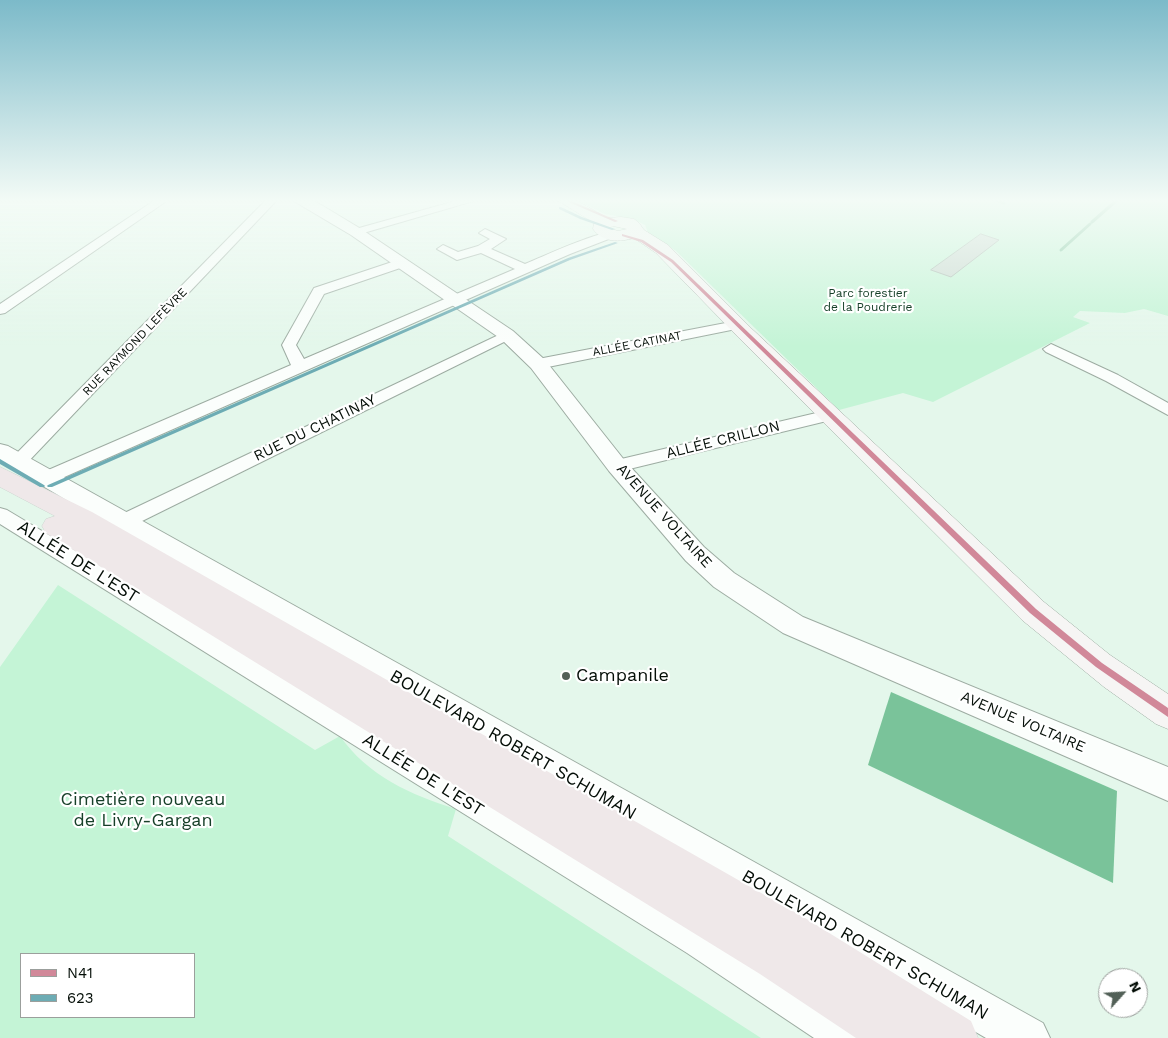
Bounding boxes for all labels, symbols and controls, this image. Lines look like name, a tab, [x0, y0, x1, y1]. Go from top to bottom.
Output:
street label: RUE RAYMOND LEFÈVRE	[80, 285, 190, 399]
park label: Parc forestier de la Poudrerie	[823, 286, 913, 314]
street label: ALLÉE CATINAT	[591, 328, 683, 360]
street label: RUE DU CHATINAY	[251, 391, 379, 465]
street label: ALLÉE CRILLON	[664, 417, 782, 463]
street label: AVENUE VOLTAIRE	[613, 460, 715, 572]
street label: ALLÉE DE L'EST	[13, 516, 143, 608]
street label: BOULEVARD ROBERT SCHUMAN	[386, 665, 640, 825]
place label: Campanile	[576, 665, 669, 687]
marker: Campanile	[560, 670, 572, 682]
street label: AVENUE VOLTAIRE	[958, 688, 1088, 756]
street label: ALLÉE DE L'EST	[358, 729, 488, 821]
park label: Cimetière nouveau de Livry-Gargan	[61, 789, 225, 832]
street label: BOULEVARD ROBERT SCHUMAN	[738, 865, 992, 1025]
legend	[20, 953, 195, 1018]
text: N41	[67, 964, 93, 982]
north arrow	[1098, 968, 1148, 1018]
text: N	[1126, 979, 1145, 995]
text: 623	[67, 989, 94, 1007]

